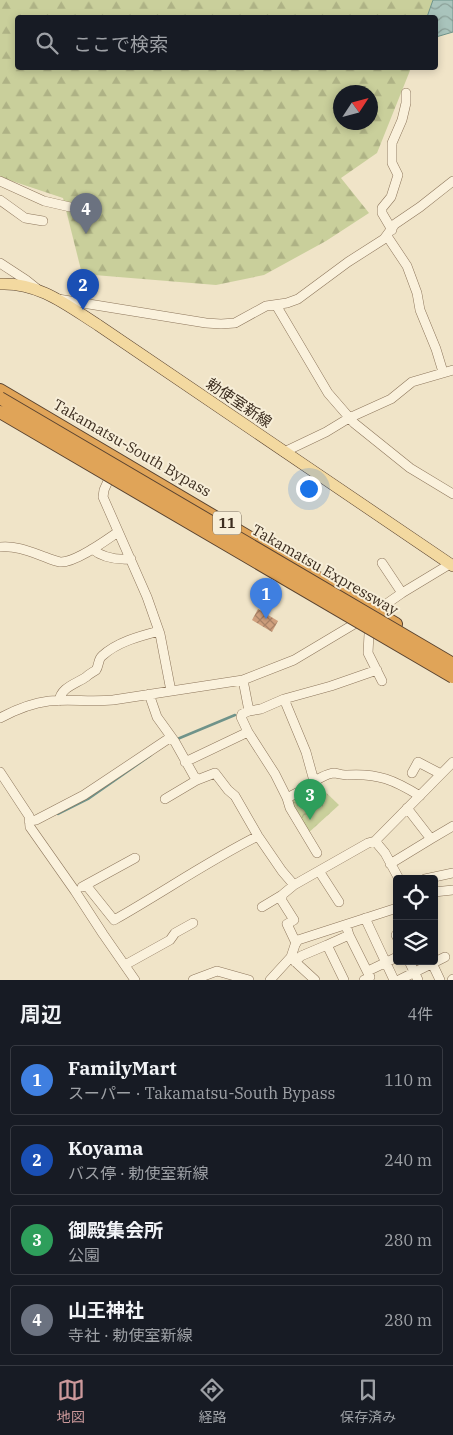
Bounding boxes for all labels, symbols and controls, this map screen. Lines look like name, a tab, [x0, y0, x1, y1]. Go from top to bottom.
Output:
search box	[15, 15, 438, 70]
icon: search	[33, 29, 61, 57]
text: ここで検索	[73, 32, 168, 56]
north arrow	[333, 85, 378, 130]
pin: 4	[70, 193, 102, 234]
pin: 2	[67, 269, 99, 310]
street label: 勅使室新線	[203, 374, 276, 431]
street label: Takamatsu-South Bypass	[50, 395, 214, 501]
your location	[296, 476, 322, 502]
road number: 11	[213, 512, 241, 534]
street label: Takamatsu Expressway	[249, 520, 402, 619]
pin: 1	[250, 578, 282, 619]
pin: 3	[294, 779, 326, 820]
map controls	[393, 875, 438, 965]
button: locate	[393, 875, 438, 920]
button: layers	[393, 920, 438, 965]
text: 周辺	[20, 1000, 62, 1028]
text: 4件	[407, 1004, 433, 1024]
text: FamilyMart	[68, 1056, 177, 1080]
text: 1	[32, 1070, 42, 1090]
text: 110 m	[384, 1070, 432, 1090]
text: スーパー · Takamatsu-South Bypass	[68, 1083, 335, 1103]
text: Koyama	[68, 1136, 143, 1160]
text: 2	[32, 1150, 42, 1170]
text: 240 m	[384, 1150, 432, 1170]
text: バス停 · 勅使室新線	[68, 1163, 209, 1183]
text: 御殿集会所	[68, 1218, 163, 1242]
text: 3	[32, 1230, 42, 1250]
text: 280 m	[384, 1230, 432, 1250]
text: 公園	[68, 1245, 100, 1265]
text: 山王神社	[68, 1298, 144, 1322]
text: 4	[32, 1310, 42, 1330]
text: 280 m	[384, 1310, 432, 1330]
text: 寺社 · 勅使室新線	[68, 1325, 193, 1345]
tab: 地図	[57, 1376, 85, 1426]
tab: 経路	[198, 1376, 226, 1426]
tab: 保存済み	[340, 1376, 396, 1426]

